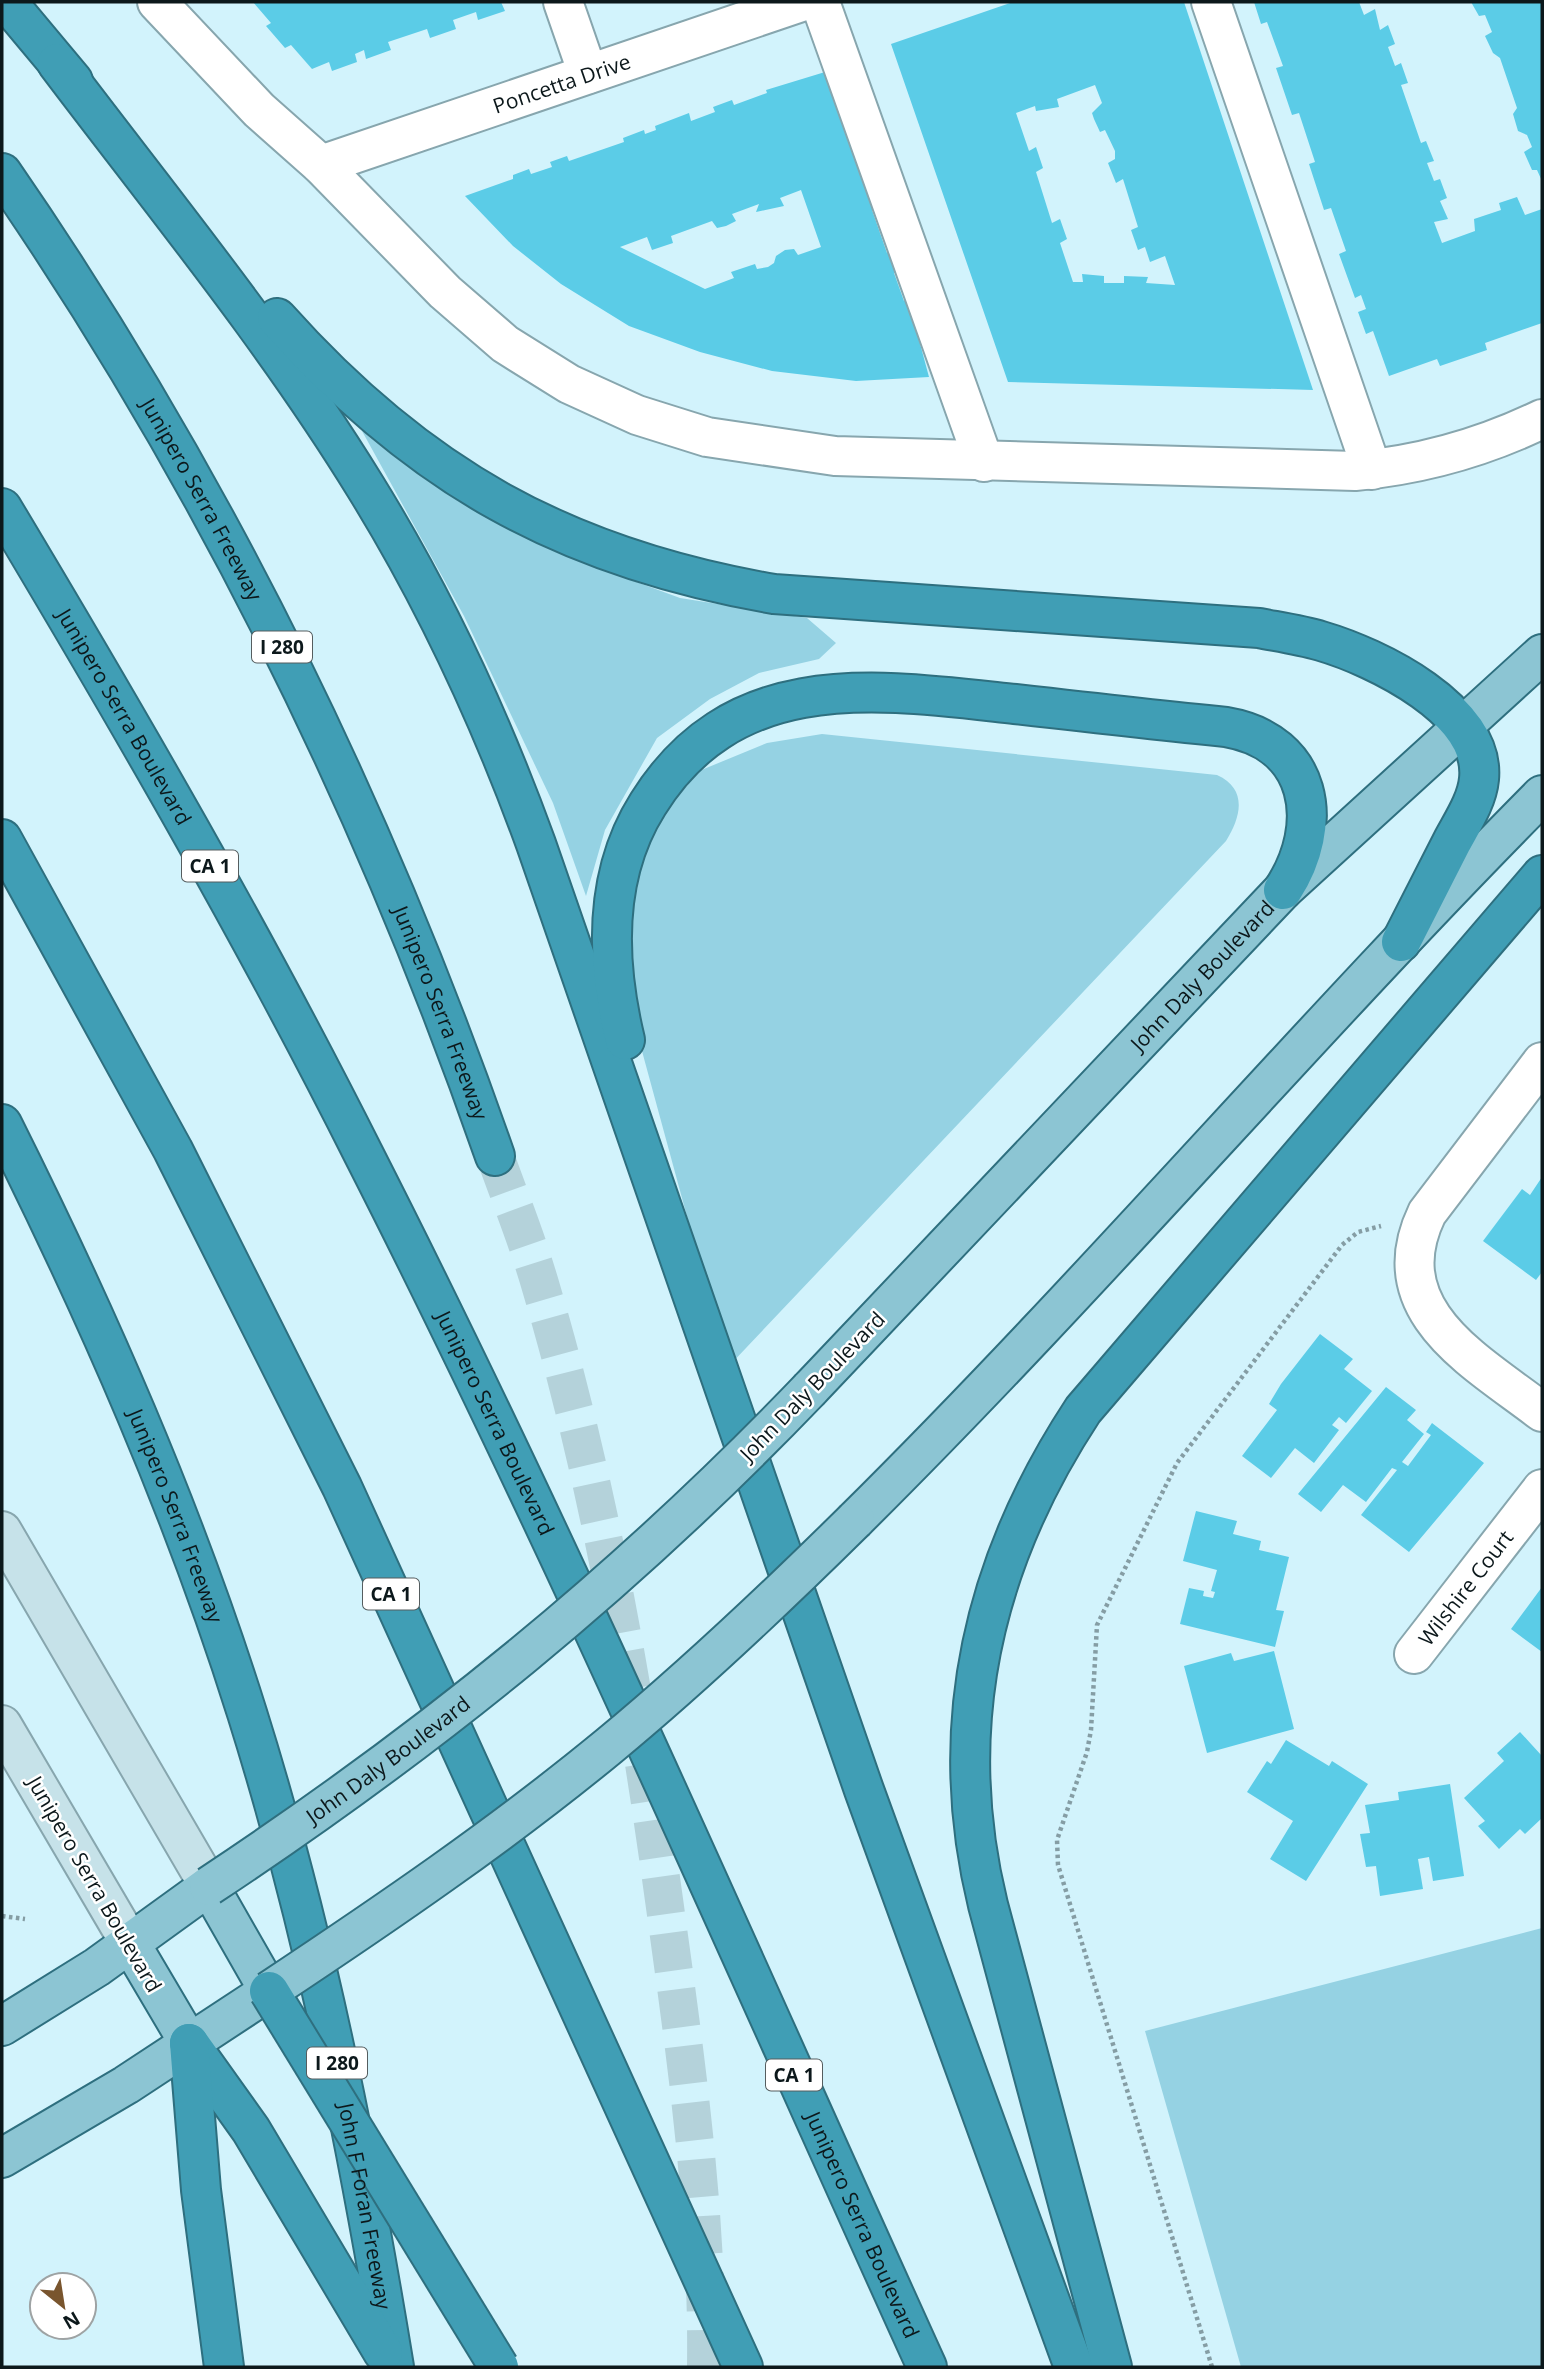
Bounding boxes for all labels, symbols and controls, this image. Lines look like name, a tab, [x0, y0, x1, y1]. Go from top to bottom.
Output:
street label: Poncetta Drive	[489, 47, 634, 120]
street label: Junipero Serra Freeway	[134, 391, 269, 606]
street label: Junipero Serra Boulevard	[50, 602, 198, 830]
road number: I 280	[252, 632, 312, 662]
road number: CA 1	[182, 850, 238, 881]
street label: John Daly Boulevard	[1123, 894, 1280, 1058]
street label: Junipero Serra Freeway	[386, 900, 495, 1124]
street label: Junipero Serra Boulevard	[429, 1304, 561, 1540]
street label: John Daly Boulevard	[732, 1305, 891, 1468]
street label: Junipero Serra Freeway	[121, 1403, 230, 1627]
street label: Wilshire Court	[1412, 1524, 1519, 1651]
road number: CA 1	[363, 1578, 419, 1610]
street label: John Daly Boulevard	[299, 1689, 475, 1831]
street label: Junipero Serra Boulevard	[21, 1769, 168, 1997]
road number: I 280	[307, 2048, 367, 2078]
road number: CA 1	[766, 2060, 822, 2090]
street label: John F Foran Freeway	[332, 2098, 398, 2312]
street label: Junipero Serra Boulevard	[799, 2105, 926, 2342]
north arrow	[28, 2271, 98, 2341]
text: N	[58, 2306, 85, 2336]

